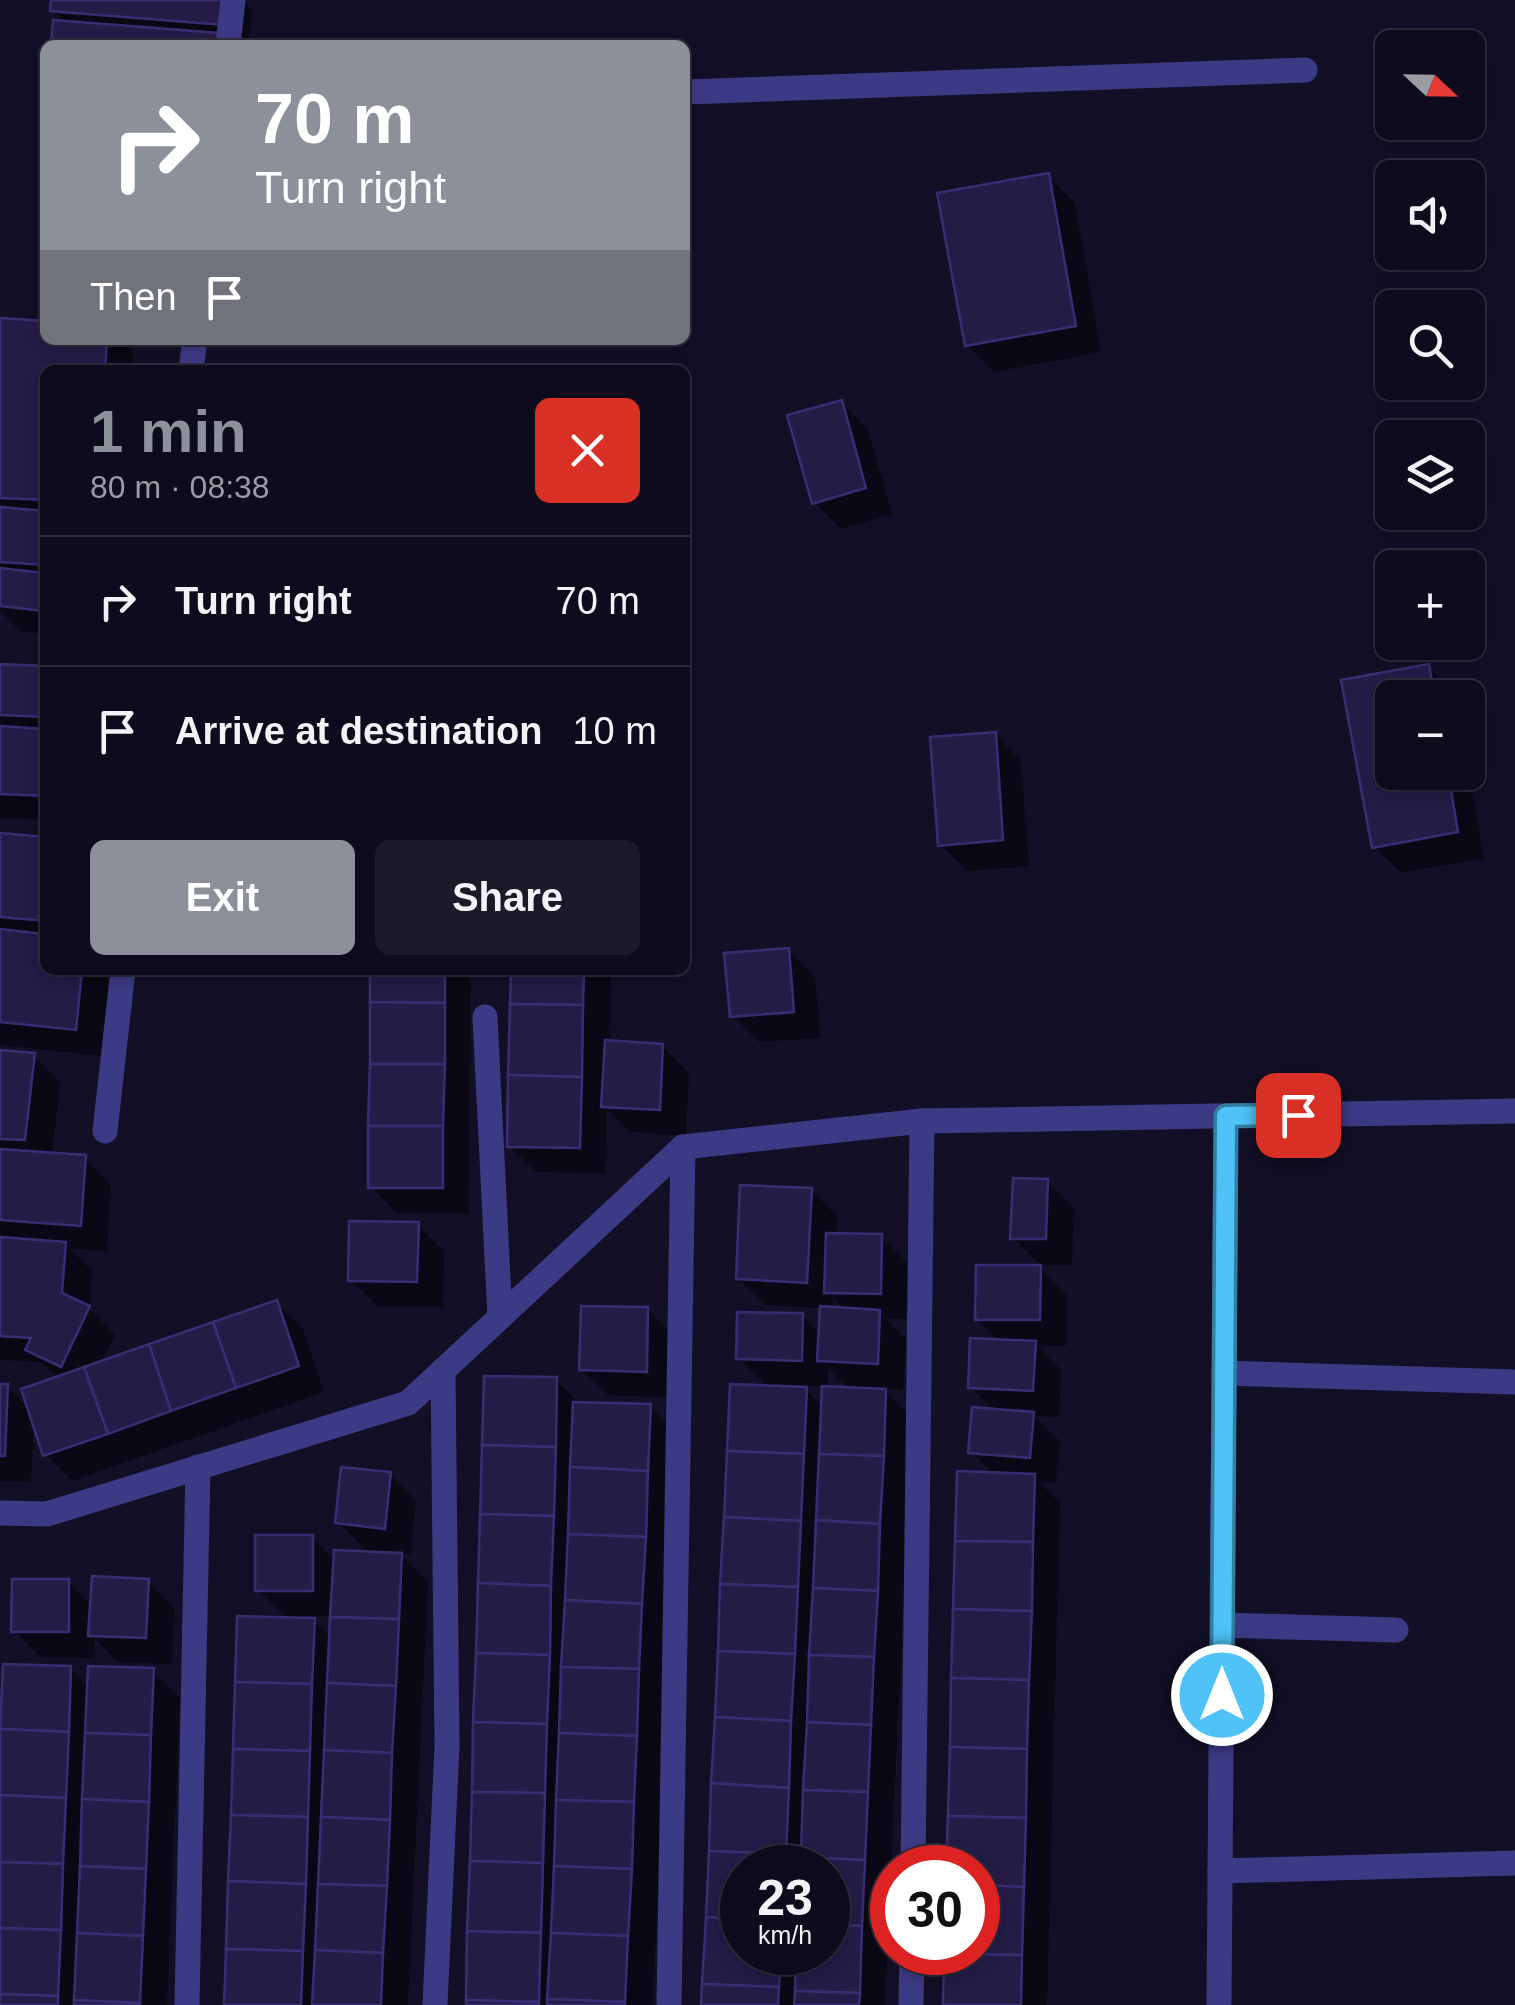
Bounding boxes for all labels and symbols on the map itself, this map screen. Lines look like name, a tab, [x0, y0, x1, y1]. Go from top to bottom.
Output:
north arrow	[1375, 30, 1485, 140]
pin	[1256, 1073, 1341, 1158]
position arrow	[1170, 1643, 1274, 1747]
speed limit sign: 30	[870, 1845, 1000, 1975]

